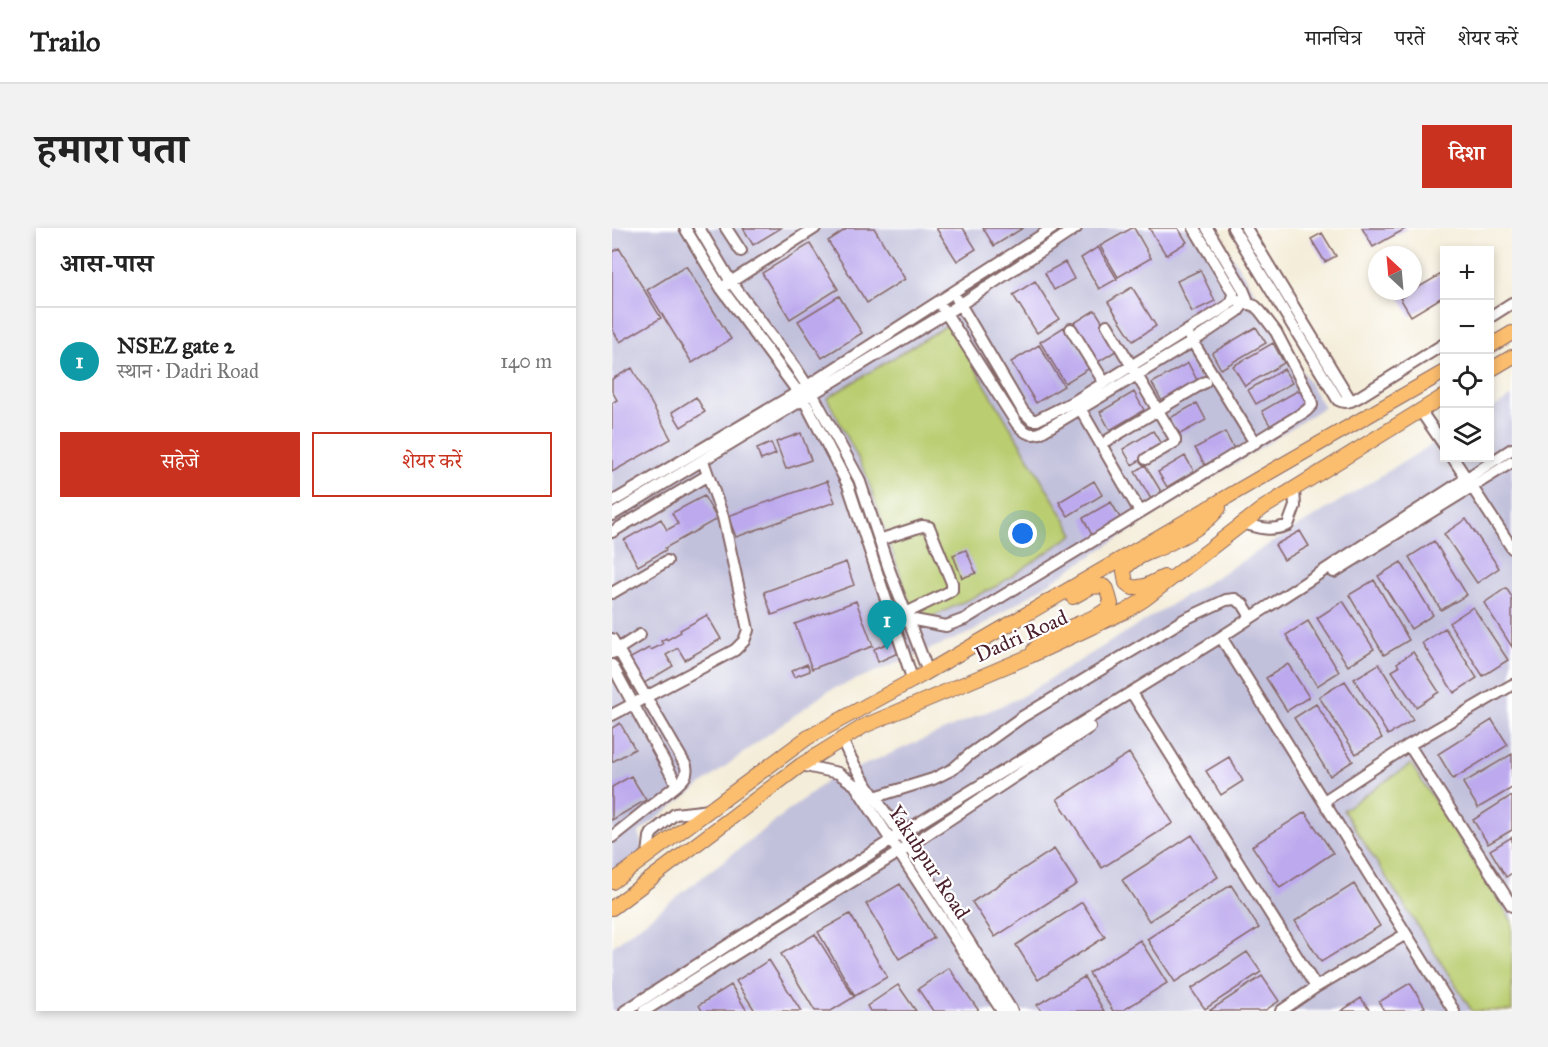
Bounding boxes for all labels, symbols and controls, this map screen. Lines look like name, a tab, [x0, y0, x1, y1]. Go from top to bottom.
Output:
text: Trailo	[30, 24, 100, 59]
text: मानचित्र	[1305, 25, 1362, 51]
text: परतें	[1395, 25, 1425, 51]
text: शेयर करें	[1458, 25, 1518, 51]
text: हमारा पता	[36, 123, 188, 175]
button: दिशा	[1422, 125, 1512, 188]
north arrow	[1368, 246, 1422, 300]
map controls	[1440, 246, 1494, 462]
button: +	[1440, 246, 1494, 300]
text: आस-पास	[60, 247, 153, 279]
button: −	[1440, 300, 1494, 354]
text: NSEZ gate 2	[117, 332, 234, 359]
text: 1	[76, 349, 83, 373]
text: 140 m	[500, 349, 552, 373]
button: locate	[1440, 354, 1494, 408]
text: स्थान · Dadri Road	[117, 359, 259, 383]
button: layers	[1440, 408, 1494, 462]
button: सहेजें	[60, 432, 300, 497]
button: शेयर करें	[312, 432, 552, 497]
your location	[1008, 519, 1037, 548]
pin: 1	[868, 600, 906, 650]
street label: Dadri Road	[971, 604, 1072, 668]
street label: Yakubpur Road	[882, 800, 976, 924]

